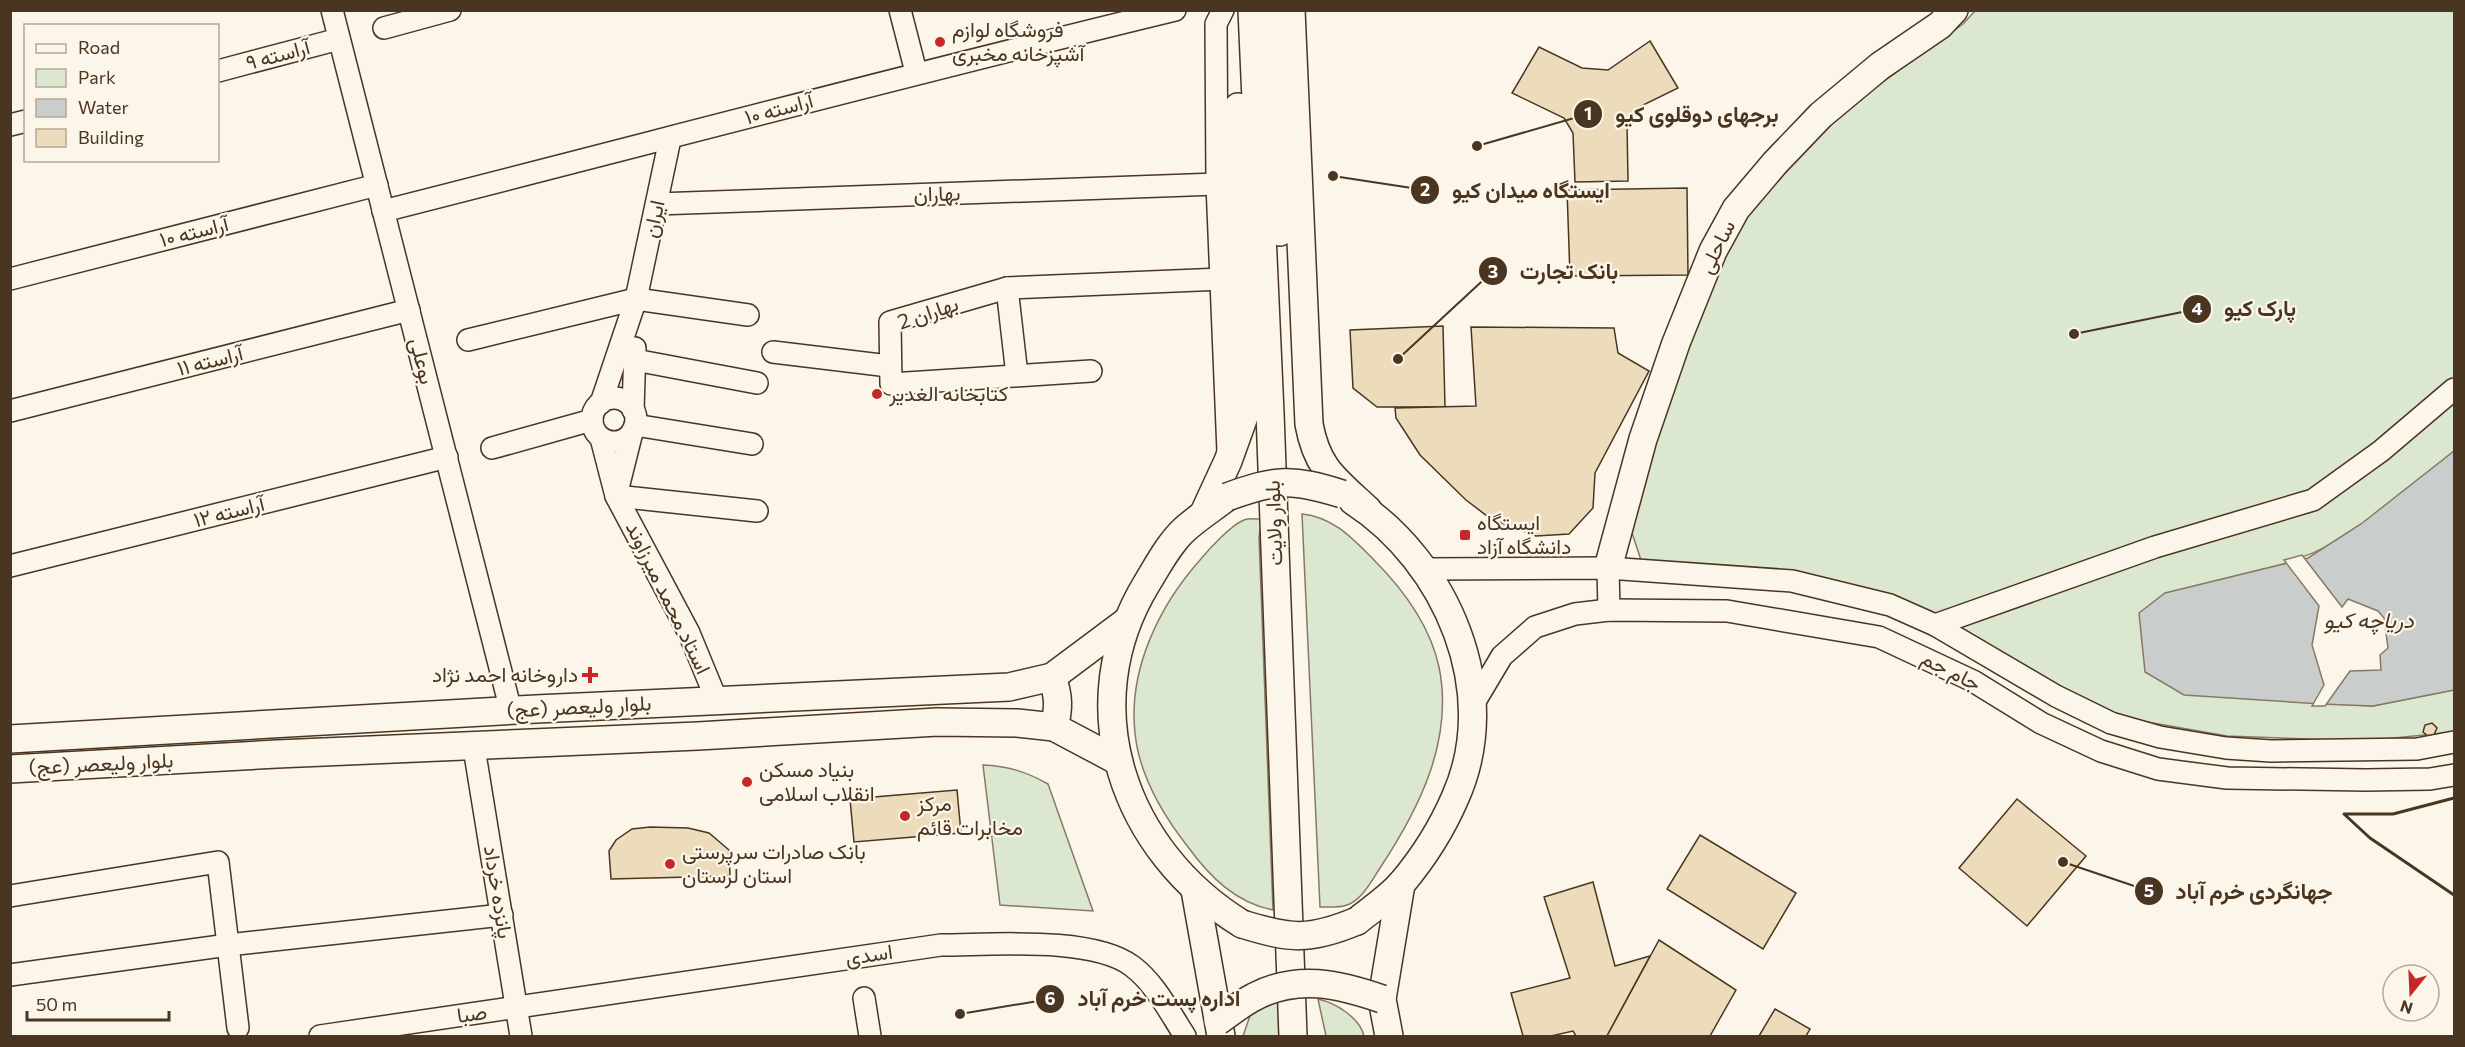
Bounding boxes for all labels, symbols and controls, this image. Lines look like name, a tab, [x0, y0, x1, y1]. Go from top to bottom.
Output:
place label: فروشگاه لوازم آشپزخانه مخبری	[952, 16, 1087, 68]
legend	[24, 24, 219, 162]
street label: آراسته ۹	[243, 32, 315, 76]
marker: فروشگاه لوازم آشپزخانه مخبری	[933, 35, 947, 49]
text: Road	[78, 36, 120, 58]
text: Park	[78, 66, 116, 88]
street label: آراسته ۱۰	[742, 86, 818, 131]
callout: برجهای دوقلوی کیو	[1573, 94, 1790, 134]
text: Water	[78, 96, 129, 118]
text: برجهای دوقلوی کیو	[1615, 100, 1779, 128]
text: 1	[1584, 102, 1592, 124]
text: Building	[78, 126, 144, 148]
callout: ایستگاه میدان کیو	[1410, 170, 1622, 210]
text: ایستگاه میدان کیو	[1452, 176, 1610, 204]
text: 2	[1420, 178, 1430, 200]
street label: بهاران	[913, 179, 961, 208]
street label: ایران	[636, 198, 671, 240]
street label: آراسته ۱۰	[157, 209, 233, 253]
street label: ساحلی	[1692, 215, 1740, 278]
callout: بانک تجارت	[1478, 251, 1630, 291]
text: بانک تجارت	[1520, 257, 1618, 285]
text: 3	[1488, 260, 1498, 282]
callout: پارک کیو	[2182, 289, 2308, 329]
street label: بهاران 2	[894, 290, 962, 335]
text: پارک کیو	[2224, 294, 2296, 324]
text: 4	[2191, 297, 2203, 319]
street label: بوعلی	[404, 335, 441, 387]
street label: آراسته ۱۱	[174, 339, 248, 382]
place label: کتابخانه الغدیر	[888, 380, 1008, 407]
marker: کتابخانه الغدیر	[870, 387, 884, 401]
street label: بلوار ولایت	[1259, 480, 1288, 566]
street label: ۱۲ آراسته	[191, 489, 269, 533]
place label: ایستگاه دانشگاه آزاد	[1477, 509, 1571, 560]
street label: استاد محمد میرزاوند	[620, 517, 717, 678]
marker: ایستگاه دانشگاه آزاد	[1458, 528, 1472, 542]
water label: دریاچه کیو	[2324, 606, 2414, 635]
street label: جام جم	[1916, 644, 1986, 698]
place label: داروخانه احمد نژاد	[432, 661, 578, 688]
marker: داروخانه احمد نژاد	[583, 668, 597, 682]
street label: بلوار ولیعصر (عج)	[506, 689, 652, 725]
street label: بلوار ولیعصر (عج)	[28, 746, 174, 782]
place label: بنیاد مسکن انقلاب اسلامی	[759, 756, 875, 806]
marker: بنیاد مسکن انقلاب اسلامی	[740, 775, 754, 789]
place label: مرکز مخابرات قائم	[916, 790, 1023, 842]
marker: مرکز مخابرات قائم	[898, 809, 912, 823]
place label: بانک صادرات سرپرستی استان لرستان	[682, 838, 866, 889]
street label: پانزده خرداد	[477, 843, 519, 941]
marker: بانک صادرات سرپرستی استان لرستان	[663, 857, 677, 871]
callout: جهانگردى خرم آباد	[2134, 871, 2345, 911]
text: جهانگردى خرم آباد	[2176, 877, 2332, 906]
text: 5	[2144, 879, 2154, 901]
street label: اسدی	[844, 938, 894, 970]
north arrow	[2381, 963, 2441, 1023]
callout: اداره پست خرم آباد	[1035, 979, 1253, 1019]
scale bar	[27, 984, 170, 1022]
text: اداره پست خرم آباد	[1077, 984, 1241, 1014]
text: 6	[1044, 987, 1056, 1009]
text: 50 m	[36, 993, 77, 1015]
text: N	[2398, 997, 2415, 1019]
street label: صبا	[455, 998, 489, 1028]

